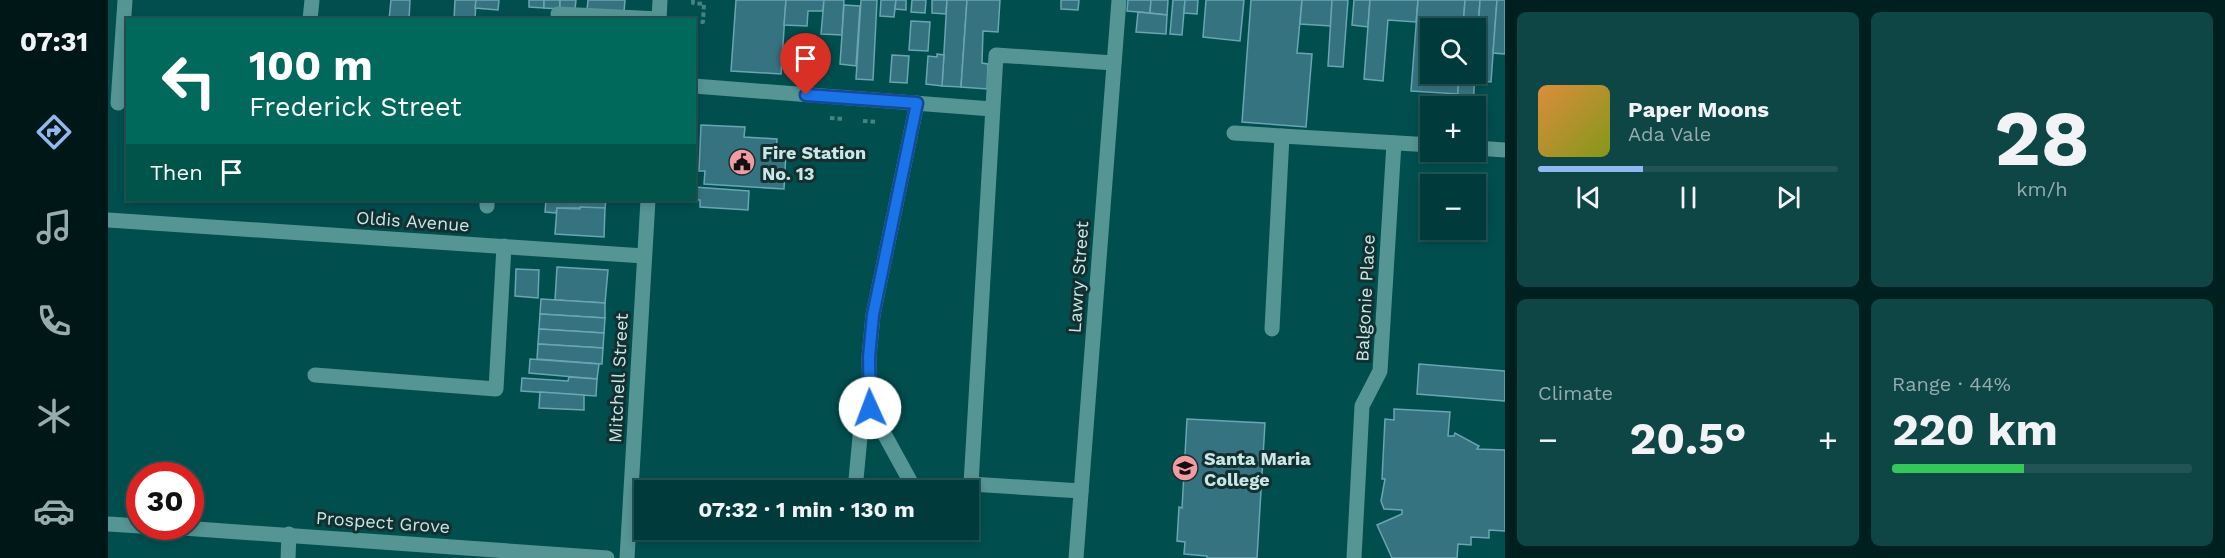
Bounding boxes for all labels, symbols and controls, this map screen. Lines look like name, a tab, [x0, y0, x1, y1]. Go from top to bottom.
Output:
map controls	[1420, 18, 1486, 240]
button: search	[1420, 18, 1486, 84]
text: 07:31	[20, 26, 88, 58]
pin	[780, 33, 831, 95]
text: 100 m	[249, 41, 373, 90]
icon: left	[150, 42, 228, 120]
icon: arrive	[789, 42, 822, 75]
text: Frederick Street	[249, 91, 462, 123]
text: 28	[1994, 92, 2090, 184]
button: +	[1420, 96, 1486, 162]
text: Paper Moons	[1628, 97, 1769, 122]
icon: directions	[33, 111, 75, 153]
text: Ada Vale	[1628, 122, 1711, 146]
place label: Fire Station No. 13	[762, 142, 866, 184]
public building icon: Fire Station No. 13	[727, 147, 757, 177]
icon: arrive	[215, 156, 248, 189]
text: Then	[150, 160, 203, 185]
button: −	[1420, 174, 1486, 240]
text: km/h	[2016, 177, 2068, 201]
icon: previous	[1572, 181, 1605, 214]
icon: pause	[1672, 181, 1705, 214]
icon: next	[1772, 181, 1805, 214]
icon: music	[33, 206, 75, 248]
street label: Oldis Avenue	[356, 207, 470, 235]
street label: Lawry Street	[1064, 220, 1092, 334]
street label: Balgonie Place	[1351, 234, 1379, 362]
icon: phone	[33, 300, 75, 342]
street label: Mitchell Street	[604, 312, 632, 443]
text: Range · 44%	[1892, 372, 2011, 396]
position arrow	[838, 376, 902, 440]
text: Climate	[1538, 381, 1613, 405]
icon: climate	[33, 395, 75, 437]
text: 220 km	[1892, 403, 2058, 456]
text: 20.5°	[1630, 412, 1746, 465]
text: −	[1538, 420, 1558, 459]
text: +	[1818, 420, 1838, 459]
place label: Santa Maria College	[1204, 448, 1311, 490]
school or university icon: Santa Maria College	[1170, 453, 1200, 483]
speed limit sign: 30	[126, 462, 204, 540]
icon: car	[33, 490, 75, 532]
text: 07:32 · 1 min · 130 m	[698, 497, 915, 522]
street label: Prospect Grove	[315, 507, 451, 537]

